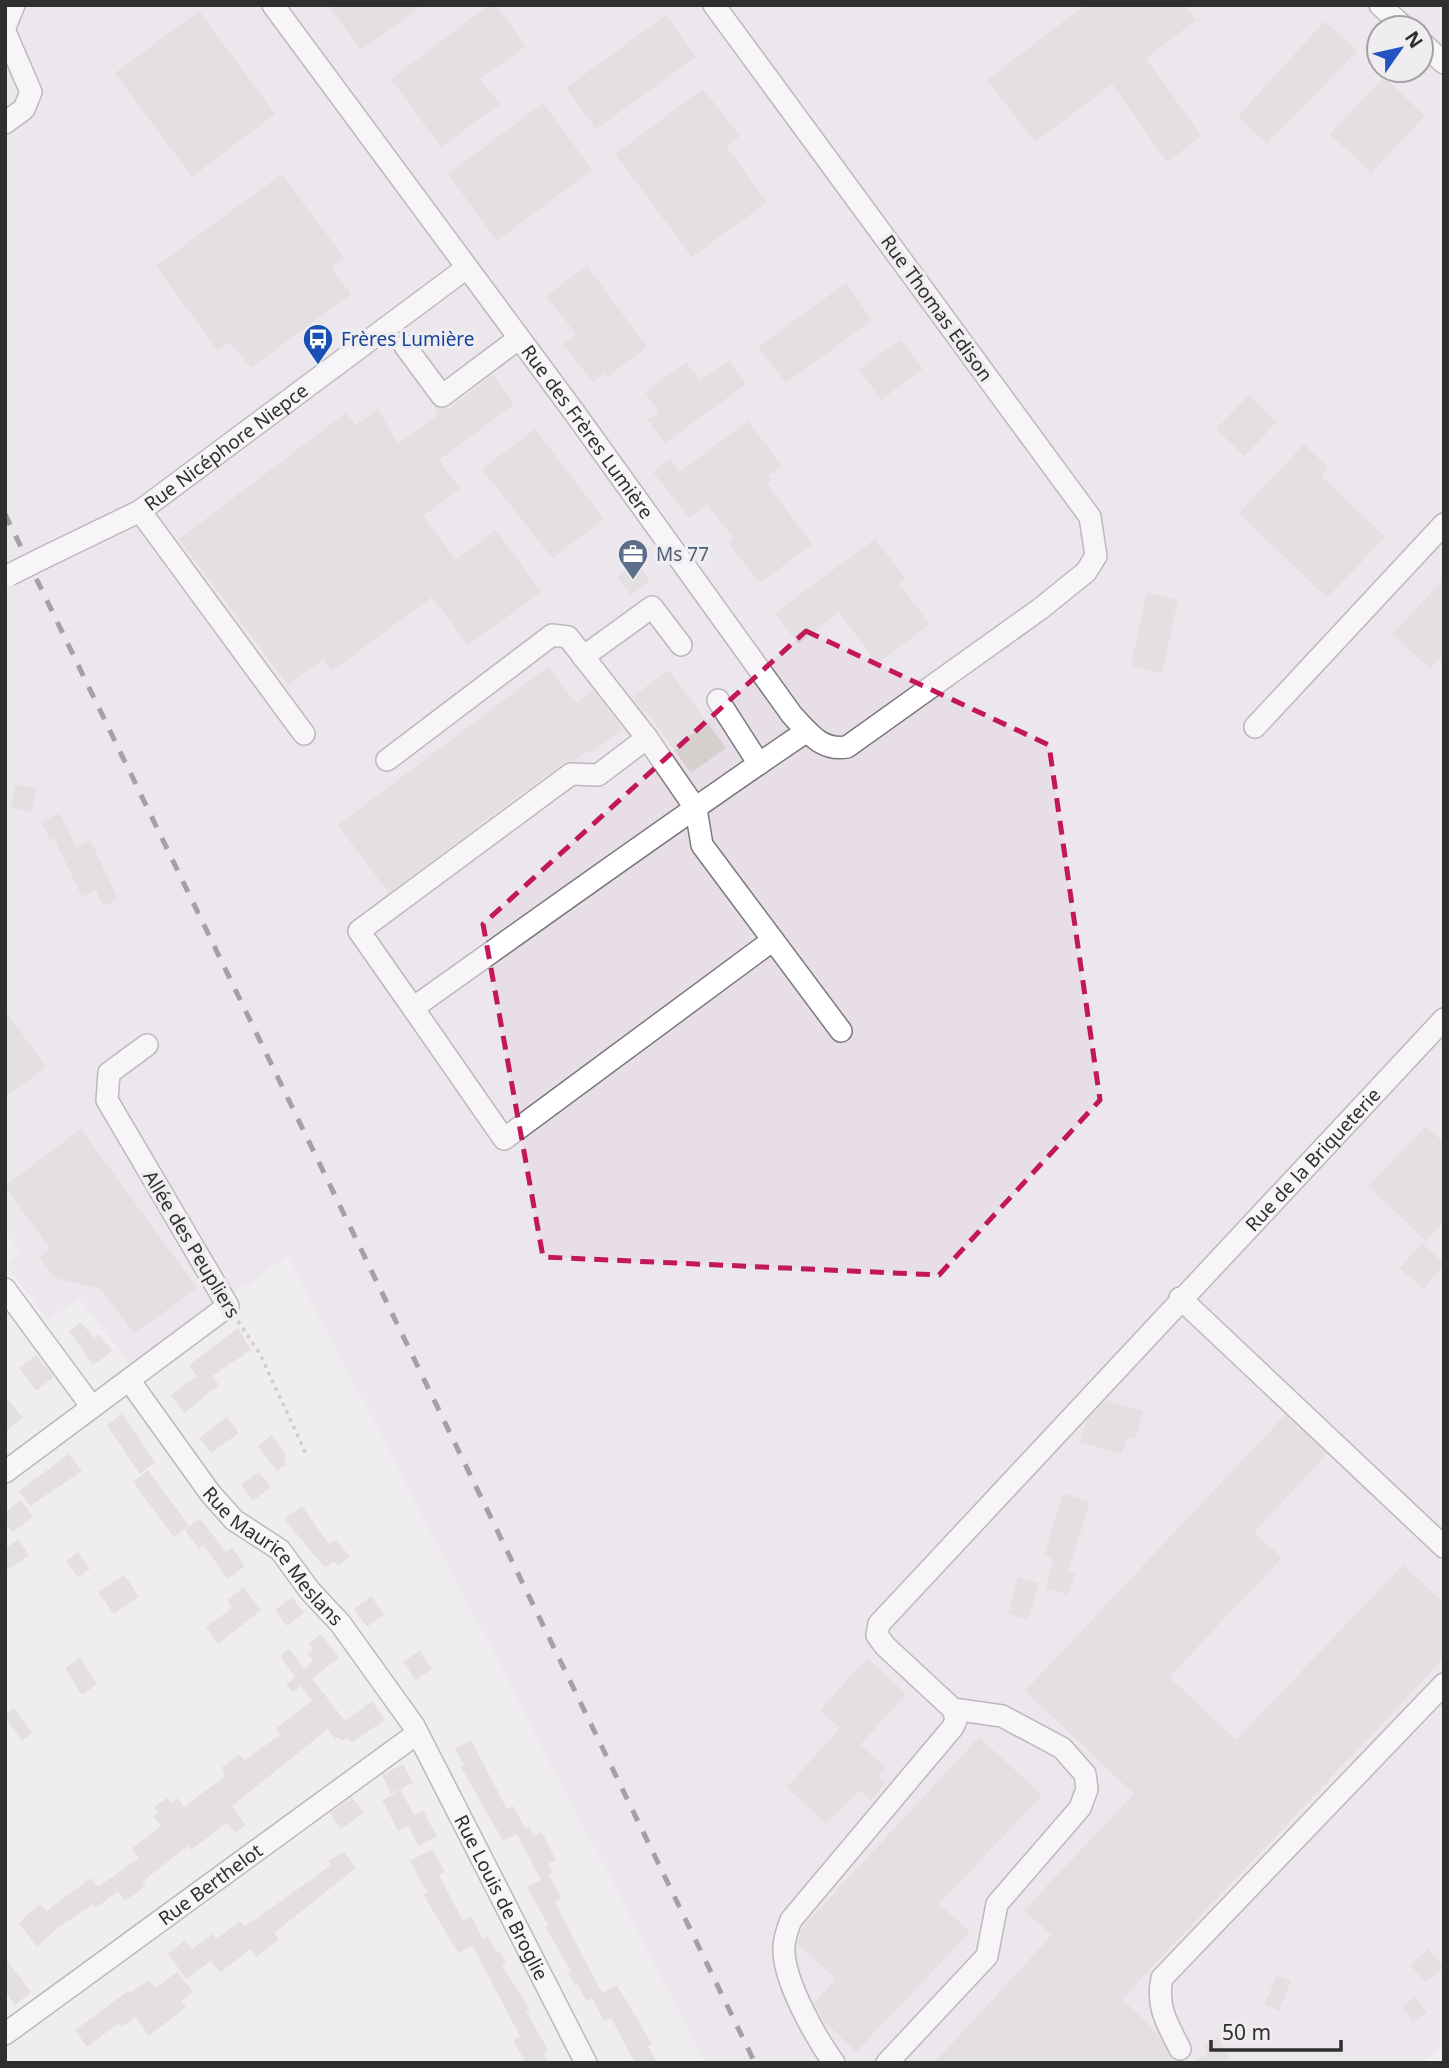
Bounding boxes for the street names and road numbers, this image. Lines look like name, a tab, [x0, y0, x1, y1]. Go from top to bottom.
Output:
street label: Rue Thomas Edison	[875, 230, 999, 386]
street label: Rue des Frères Lumière	[515, 339, 660, 524]
street label: Rue Nicéphore Niepce	[139, 377, 313, 517]
street label: Rue de la Briqueterie	[1239, 1082, 1386, 1237]
street label: Allée des Peupliers	[138, 1165, 246, 1323]
street label: Rue Maurice Meslans	[197, 1481, 349, 1631]
street label: Rue Louis de Broglie	[448, 1810, 555, 1985]
street label: Rue Berthelot	[153, 1838, 268, 1931]

